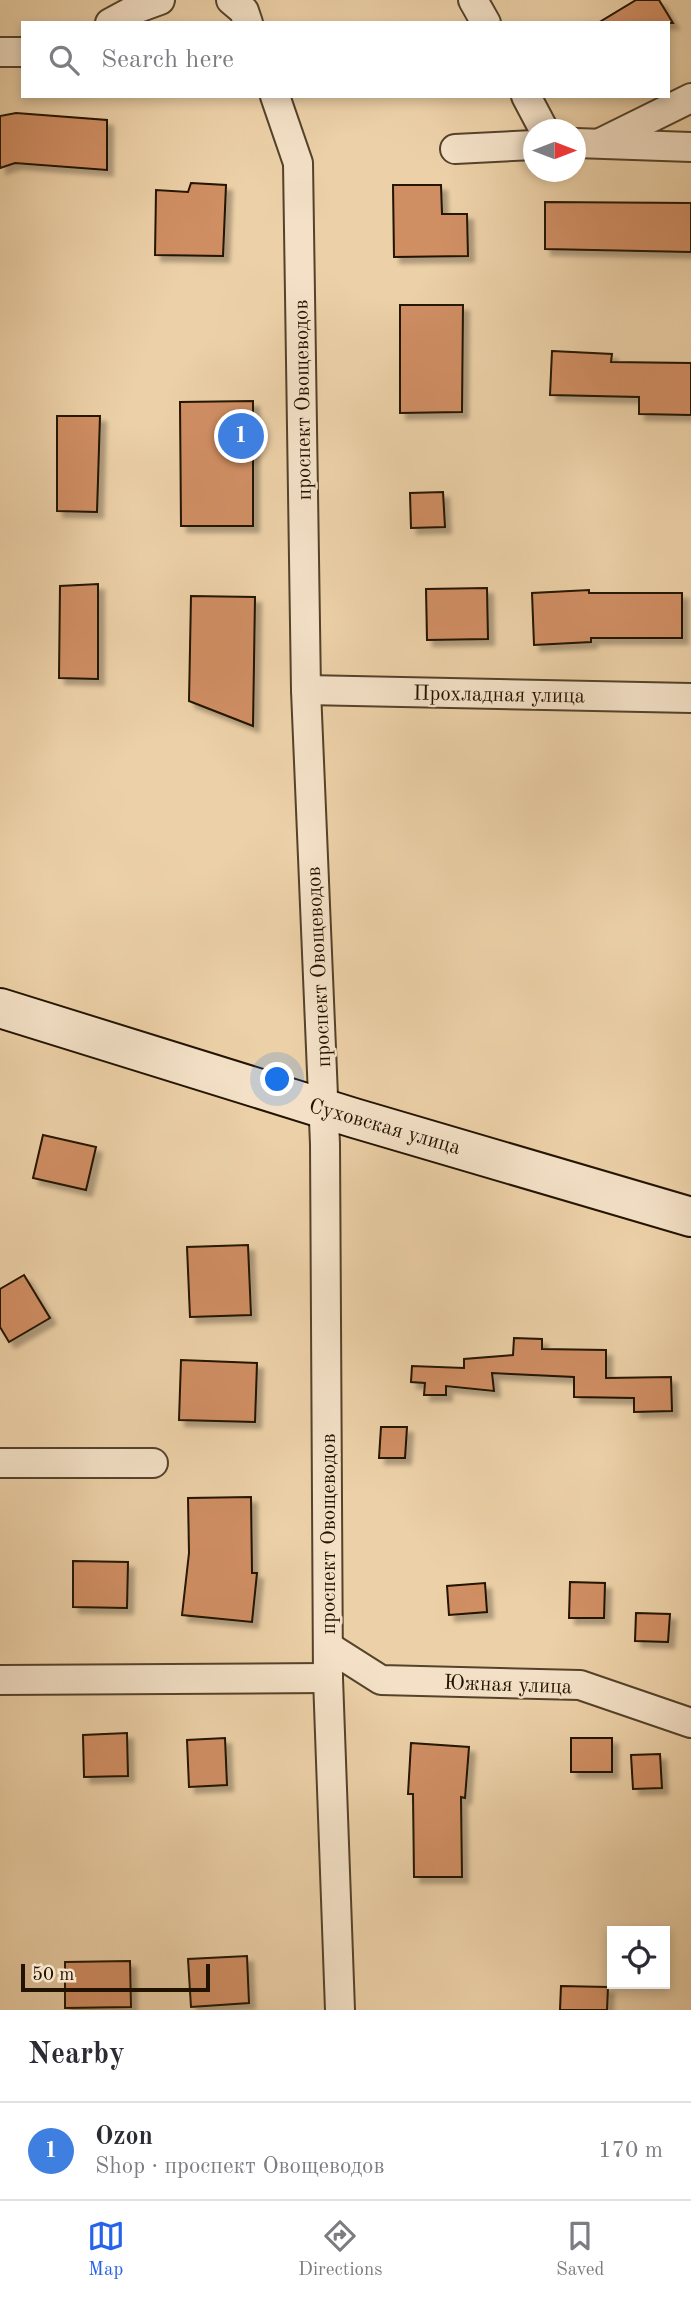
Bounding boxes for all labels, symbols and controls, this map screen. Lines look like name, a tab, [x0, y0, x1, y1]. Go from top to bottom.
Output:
search box	[21, 21, 670, 98]
icon: search	[45, 41, 83, 79]
text: Search here	[101, 47, 234, 73]
north arrow	[523, 119, 586, 182]
street label: проспект Овощеводов	[291, 299, 316, 501]
pin: 1	[218, 410, 264, 462]
street label: Прохладная улица	[413, 684, 585, 707]
street label: проспект Овощеводов	[304, 866, 335, 1068]
your location	[260, 1062, 294, 1096]
street label: Суховская улица	[306, 1096, 463, 1159]
street label: проспект Овощеводов	[319, 1434, 340, 1634]
street label: Южная улица	[443, 1673, 573, 1698]
map controls	[607, 1926, 670, 1989]
button: locate	[607, 1926, 670, 1989]
scale bar	[21, 1961, 210, 1993]
text: 50 m	[32, 1966, 74, 1985]
text: Nearby	[28, 2040, 125, 2070]
text: Ozon	[95, 2124, 153, 2150]
text: 1	[44, 2139, 58, 2162]
text: 170 m	[598, 2139, 663, 2162]
text: Shop · проспект Овощеводов	[95, 2155, 385, 2178]
tab: Map	[87, 2217, 125, 2282]
tab: Directions	[298, 2217, 383, 2282]
tab: Saved	[556, 2217, 604, 2282]

